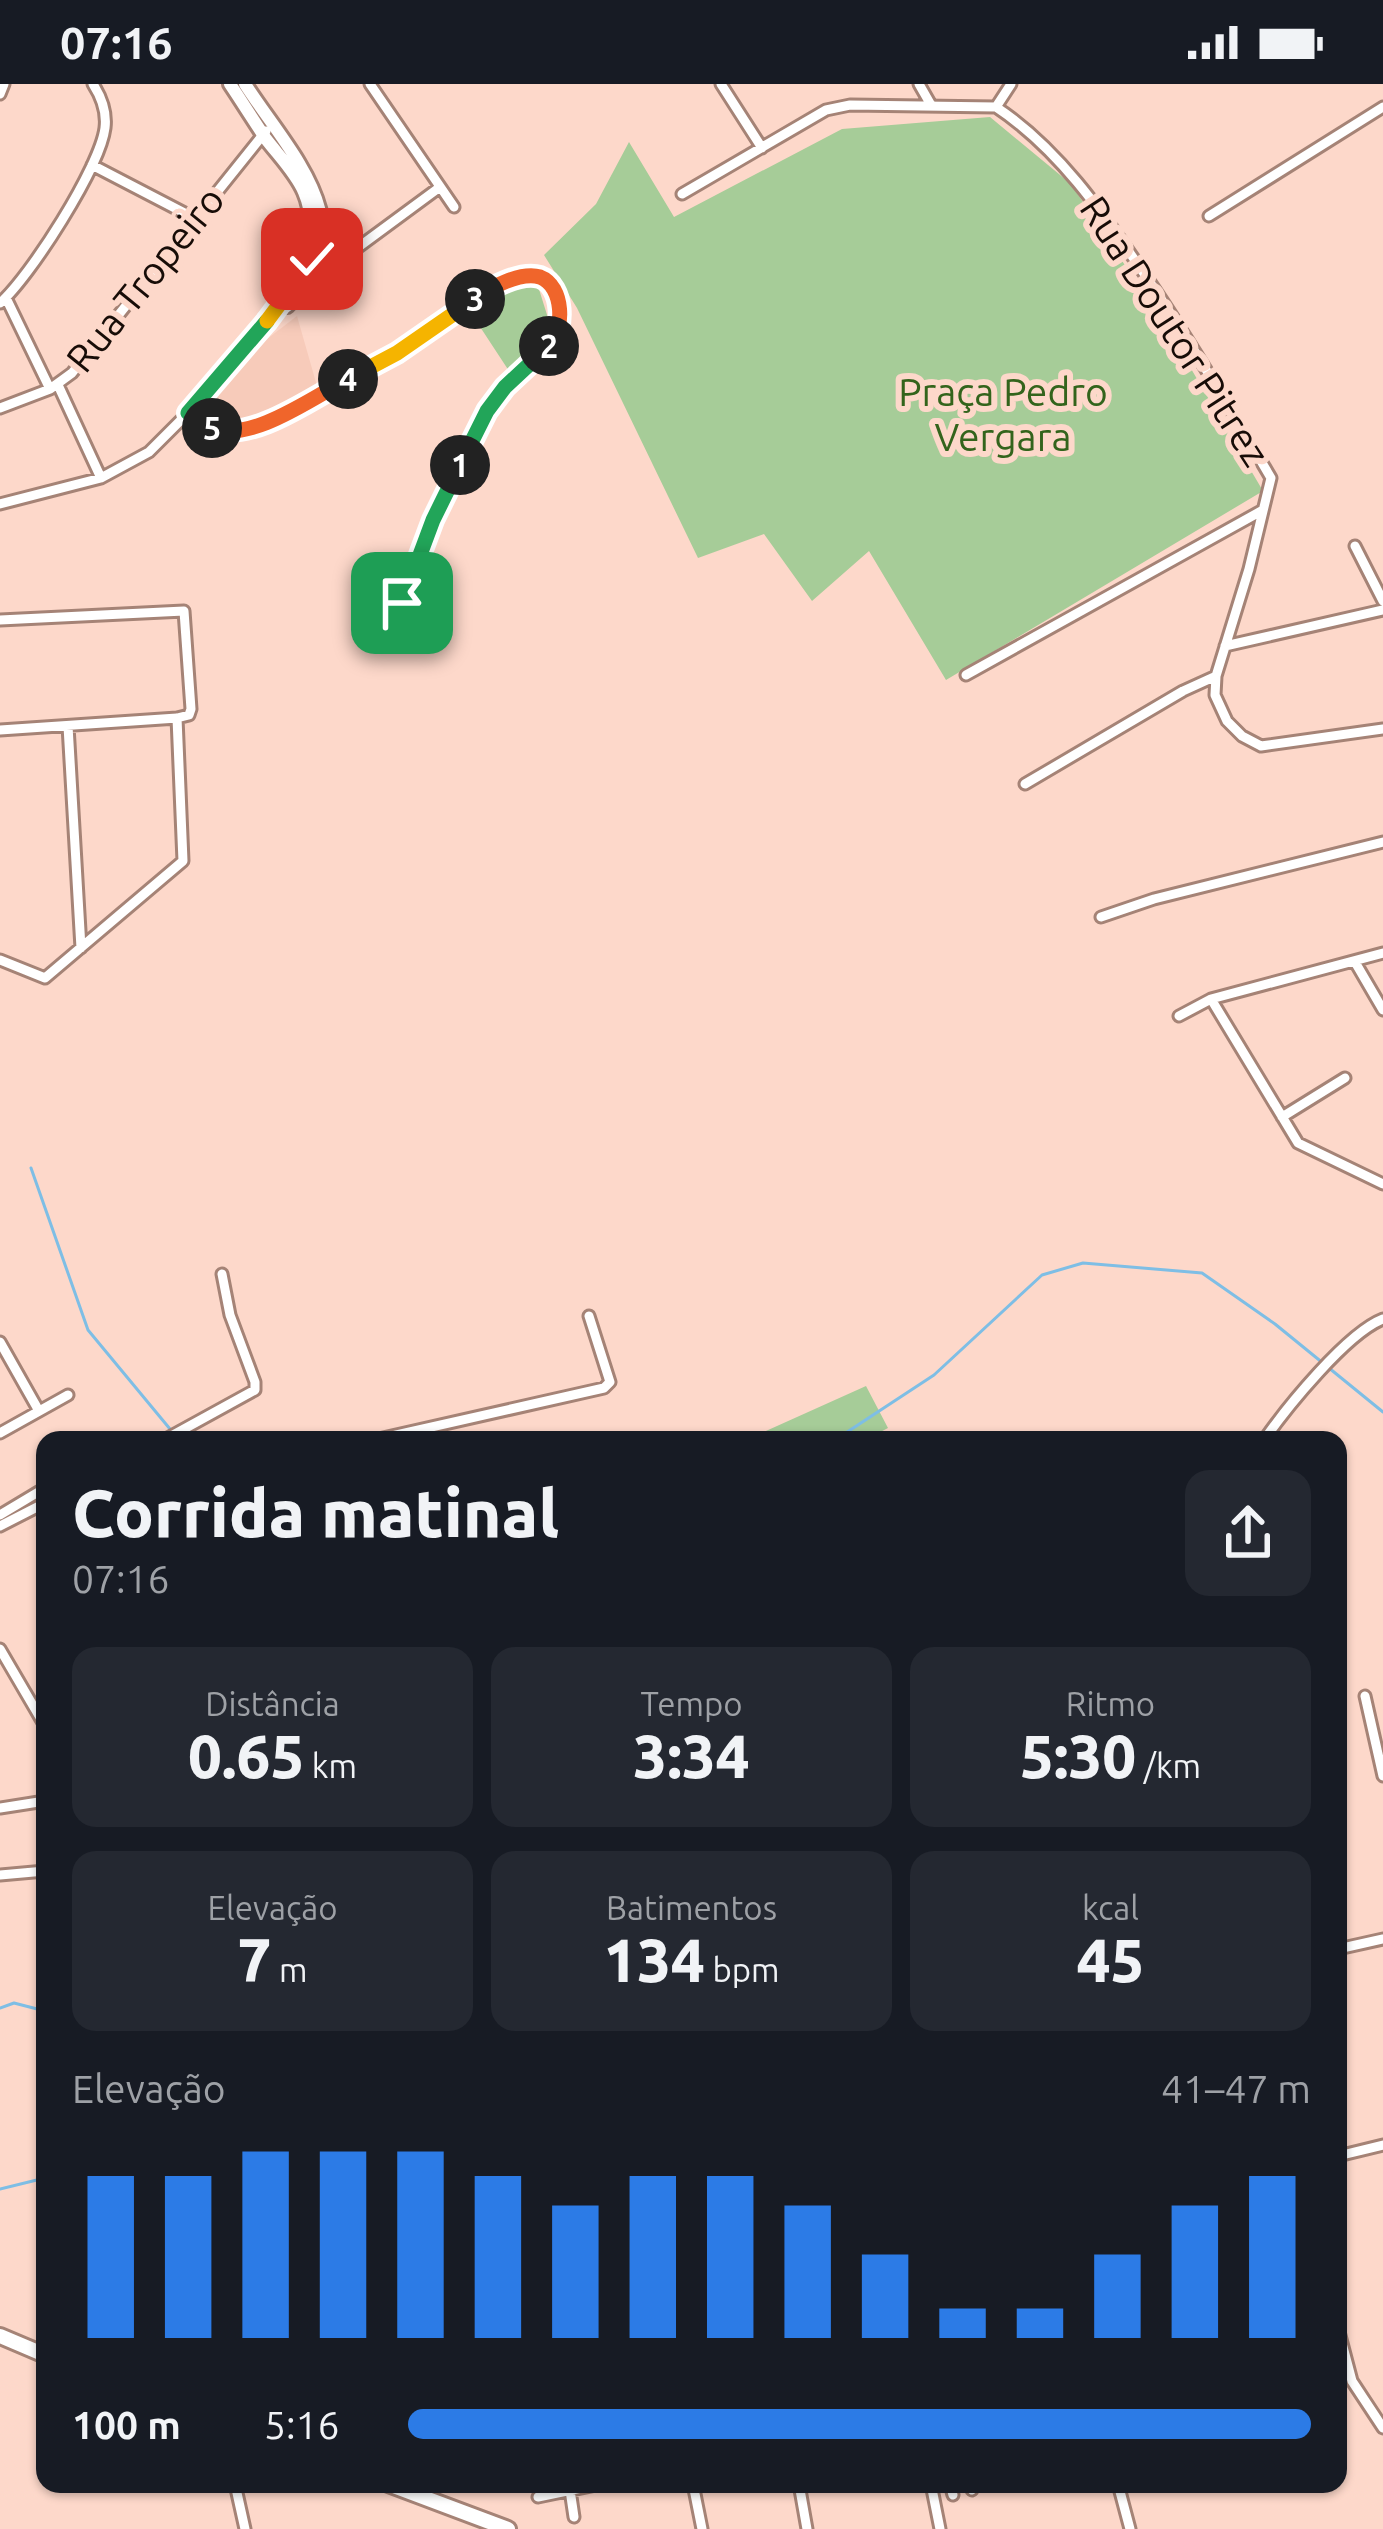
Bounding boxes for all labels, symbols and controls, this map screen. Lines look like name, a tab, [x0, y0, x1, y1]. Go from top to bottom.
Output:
text: 07:16	[60, 17, 173, 68]
street label: Rua Tropeiro	[57, 178, 232, 380]
street label: Rua Doutor Pitrez	[1072, 188, 1278, 473]
pin	[261, 208, 363, 310]
icon: check	[279, 226, 345, 292]
pin: 3	[445, 269, 505, 329]
text: 3	[466, 280, 484, 317]
pin: 2	[519, 316, 579, 376]
text: 2	[540, 327, 558, 364]
pin: 4	[318, 349, 378, 409]
text: 4	[339, 360, 357, 397]
park label: Praça Pedro Vergara	[898, 370, 1108, 458]
pin: 5	[182, 398, 242, 458]
text: 5	[203, 409, 221, 446]
pin: 1	[430, 435, 490, 495]
text: 1	[451, 446, 469, 483]
pin	[351, 552, 453, 654]
icon: arrive	[369, 570, 435, 636]
button: share	[1185, 1470, 1311, 1596]
text: Corrida matinal	[72, 1475, 559, 1549]
text: 07:16	[72, 1557, 170, 1600]
text: Distância	[205, 1685, 340, 1722]
text: Tempo	[640, 1685, 743, 1722]
text: Ritmo	[1066, 1685, 1155, 1722]
text: 0.65	[188, 1722, 304, 1789]
text: 3:34	[633, 1722, 750, 1789]
text: 5:30	[1020, 1722, 1136, 1789]
text: km	[304, 1747, 357, 1784]
text: /km	[1136, 1747, 1201, 1784]
text: Elevação	[208, 1889, 337, 1926]
text: Batimentos	[606, 1889, 777, 1926]
text: kcal	[1082, 1889, 1139, 1926]
text: 7	[238, 1926, 271, 1993]
text: 134	[603, 1926, 705, 1993]
text: 45	[1077, 1926, 1144, 1993]
text: m	[271, 1951, 307, 1988]
text: bpm	[705, 1951, 780, 1988]
text: Elevação	[72, 2067, 226, 2110]
text: 41–47 m	[1161, 2067, 1311, 2110]
text: 100 m	[72, 2403, 181, 2446]
text: 5:16	[264, 2403, 340, 2446]

